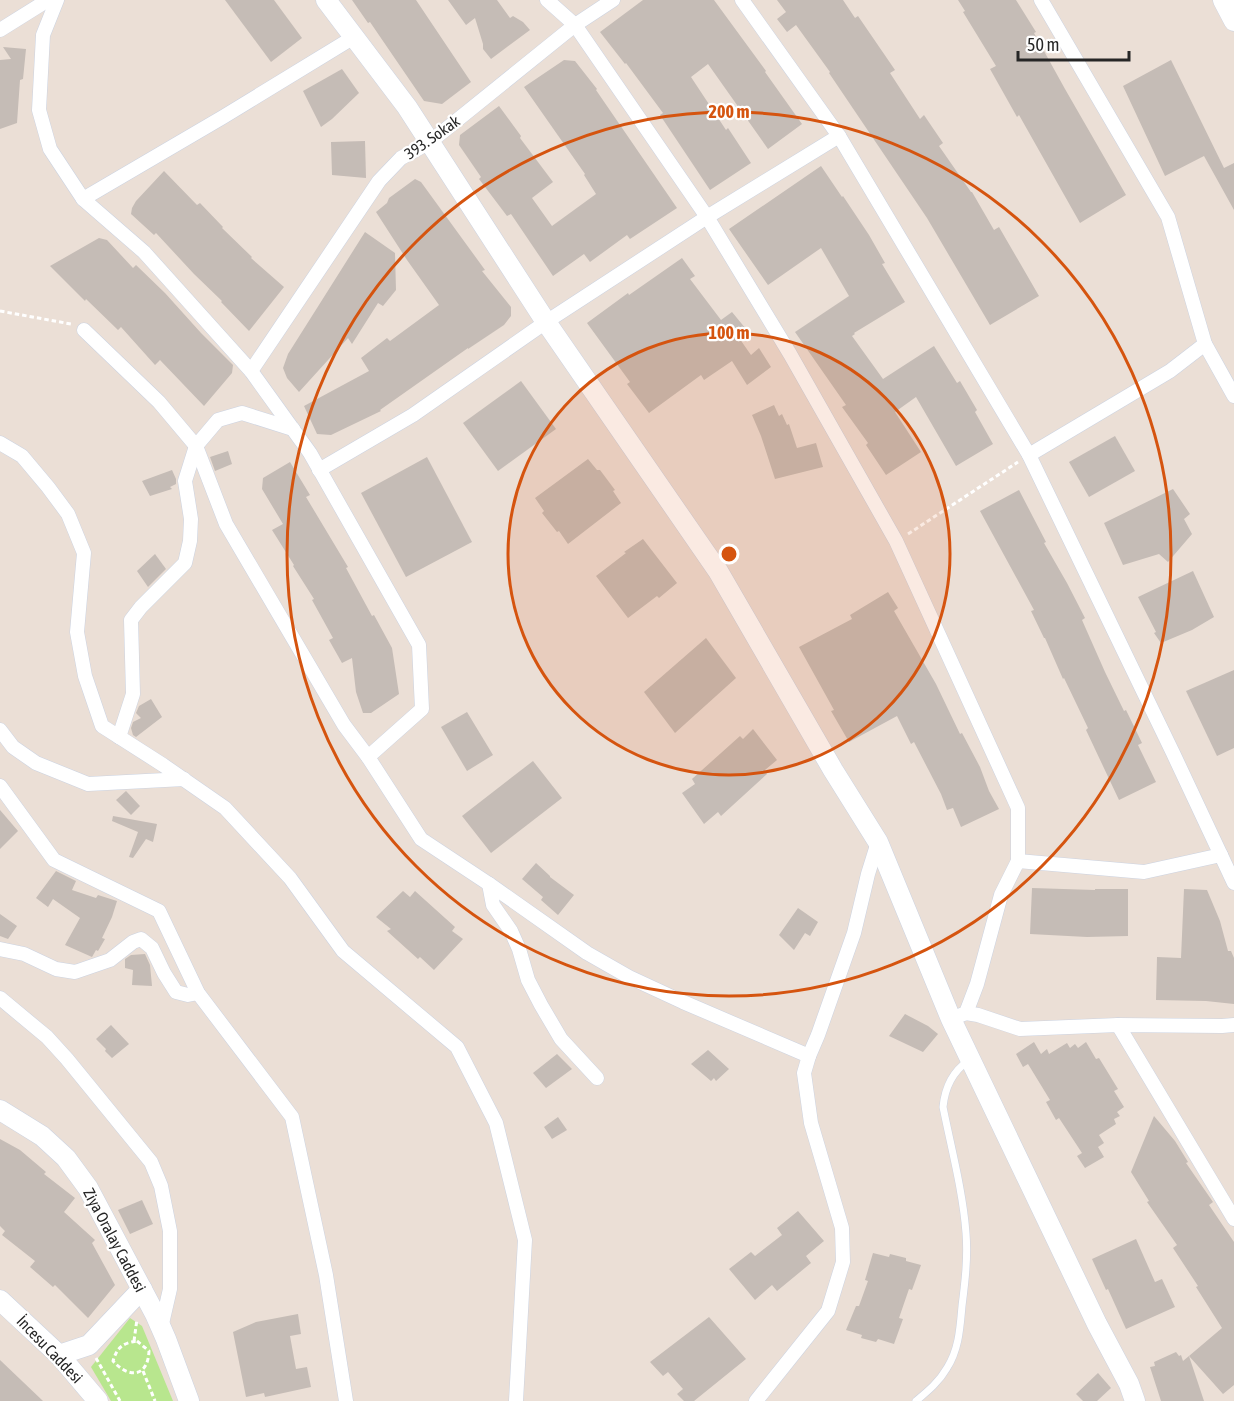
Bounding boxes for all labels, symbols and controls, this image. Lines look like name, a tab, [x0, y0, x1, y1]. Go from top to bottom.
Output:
scale bar	[1018, 24, 1129, 62]
text: 50 m	[1027, 34, 1059, 55]
text: 200 m	[709, 101, 749, 122]
street label: 393. Sokak	[401, 111, 463, 163]
text: 100 m	[709, 322, 749, 343]
centre of rings	[719, 544, 739, 564]
street label: Ziya Oralay Caddesi	[79, 1185, 150, 1295]
street label: İncesu Caddesi	[13, 1311, 87, 1387]

